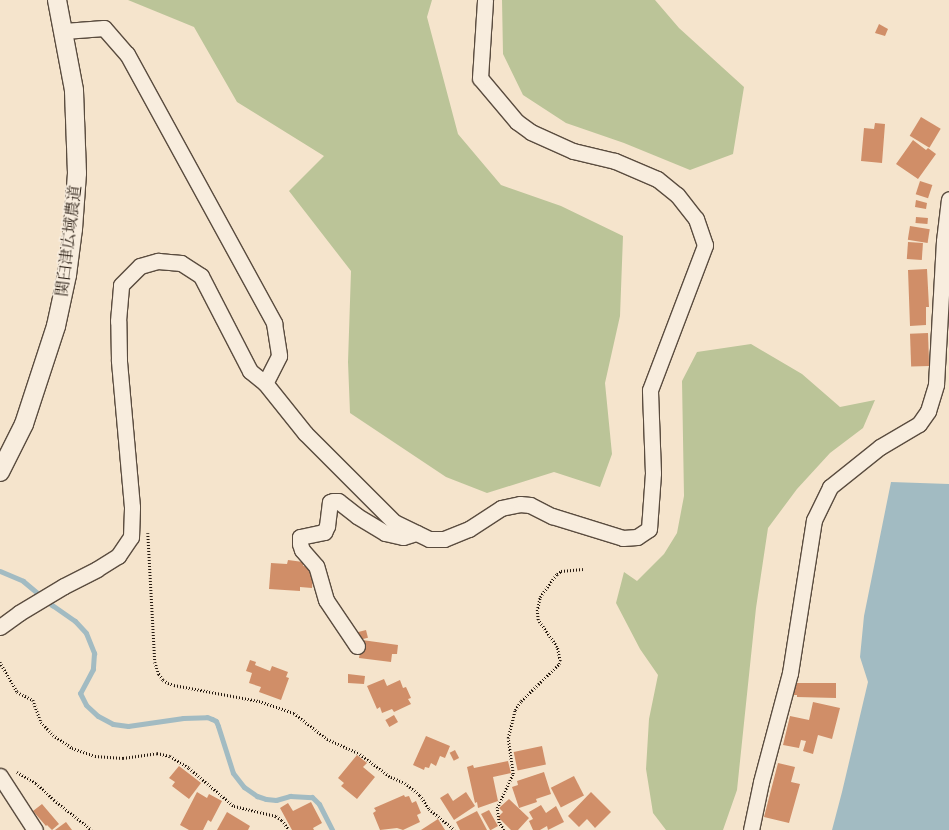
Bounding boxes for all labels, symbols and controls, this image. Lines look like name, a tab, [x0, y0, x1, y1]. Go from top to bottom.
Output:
street label: 関臼津広域農道	[53, 184, 85, 298]

